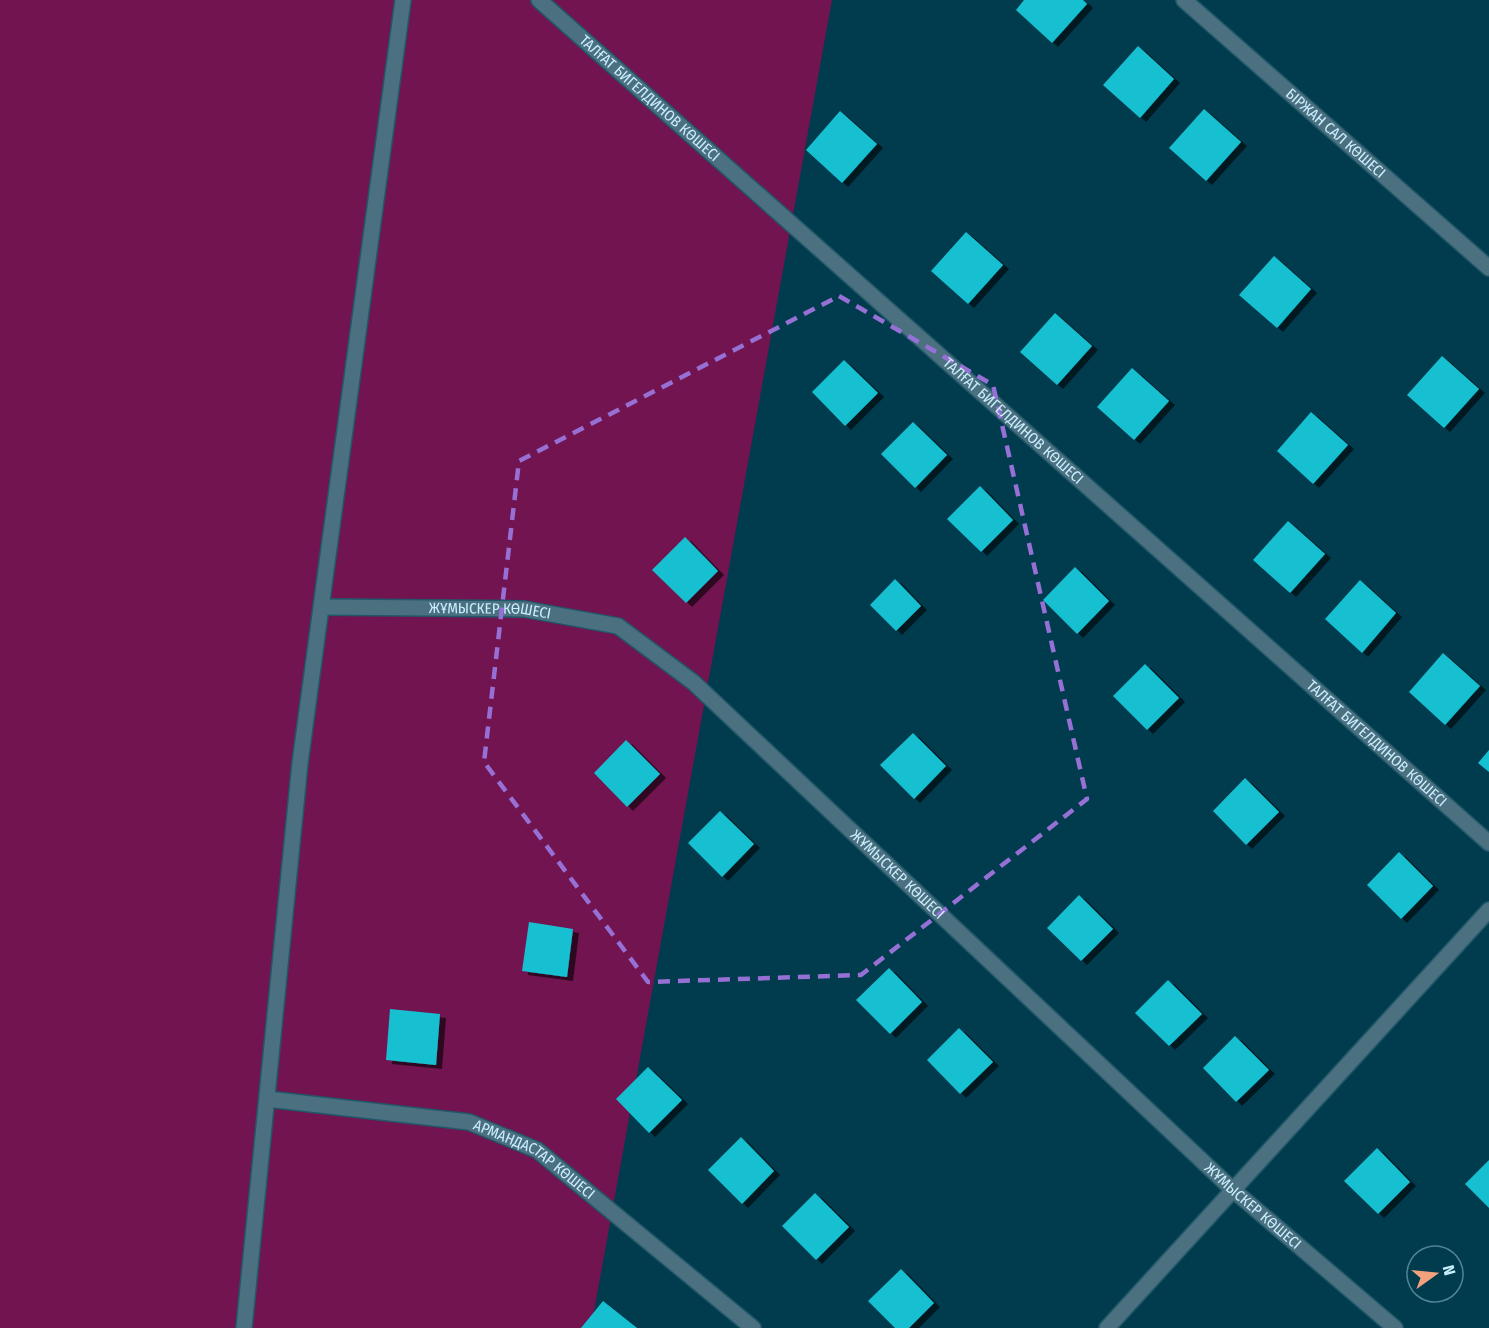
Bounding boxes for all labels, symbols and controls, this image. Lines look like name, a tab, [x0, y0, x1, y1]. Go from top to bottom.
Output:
street label: ТАЛҒАТ БИГЕЛДИНОВ КӨШЕСІ	[576, 31, 724, 165]
street label: БІРЖАН САЛ КӨШЕСІ	[1282, 85, 1389, 182]
street label: ТАЛҒАТ БИГЕЛДИНОВ КӨШЕСІ	[939, 354, 1087, 488]
street label: ЖҰМЫСКЕР КӨШЕСІ	[429, 599, 552, 623]
street label: ТАЛҒАТ БИГЕЛДИНОВ КӨШЕСІ	[1303, 676, 1451, 810]
street label: ЖҰМЫСКЕР КӨШЕСІ	[847, 826, 948, 923]
street label: АРМАНДАСТАР КӨШЕСІ	[471, 1116, 598, 1203]
street label: ЖҰМЫСКЕР КӨШЕСІ	[1201, 1159, 1305, 1253]
north arrow	[1405, 1244, 1465, 1304]
text: N	[1439, 1263, 1459, 1277]

